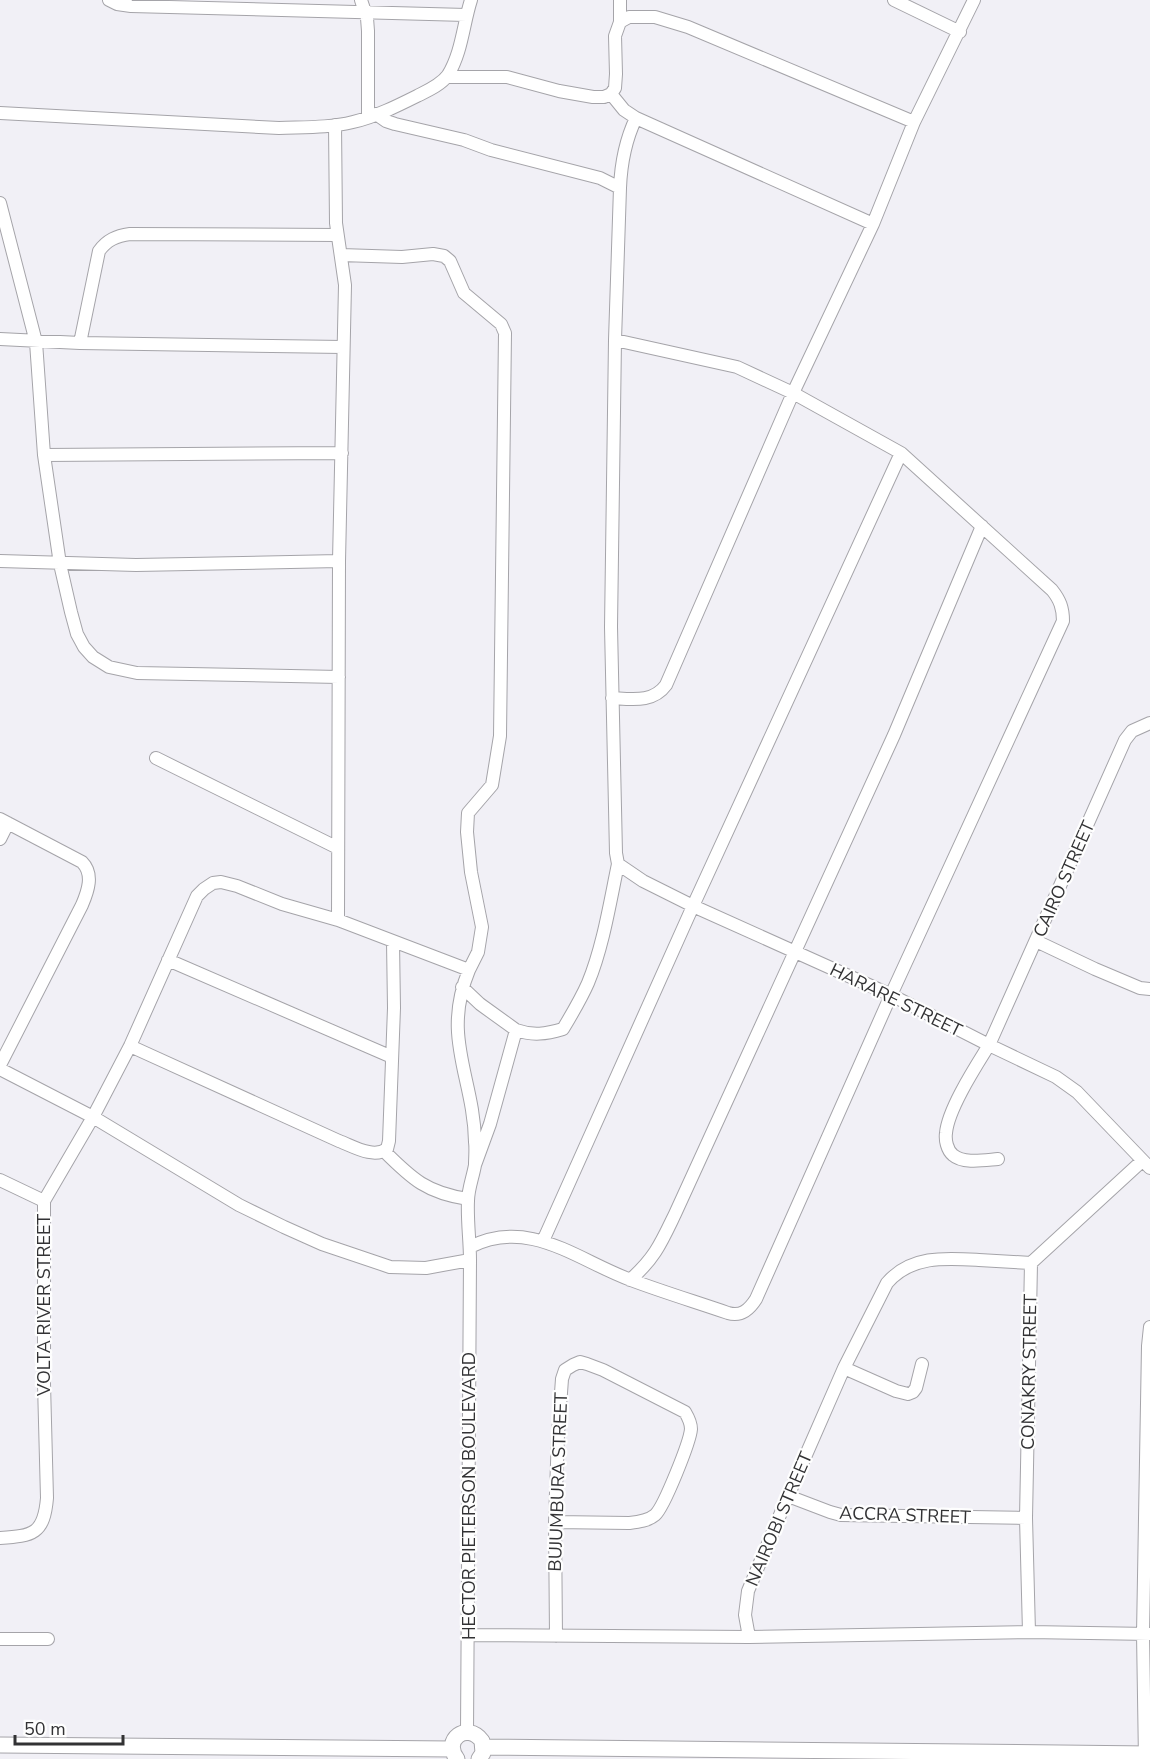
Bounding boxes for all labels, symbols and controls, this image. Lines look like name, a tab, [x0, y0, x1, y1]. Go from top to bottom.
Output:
street label: CAIRO STREET	[1028, 817, 1100, 941]
street label: HARARE STREET	[826, 958, 966, 1042]
street label: VOLTA RIVER STREET	[32, 1214, 56, 1397]
street label: CONAKRY STREET	[1016, 1294, 1042, 1450]
street label: HECTOR PIETERSON BOULEVARD	[457, 1352, 481, 1640]
street label: BUJUMBURA STREET	[543, 1392, 573, 1572]
street label: NAIROBI STREET	[740, 1448, 818, 1590]
street label: ACCRA STREET	[839, 1501, 971, 1529]
scale bar	[15, 1708, 123, 1746]
text: 50 m	[24, 1717, 66, 1741]

